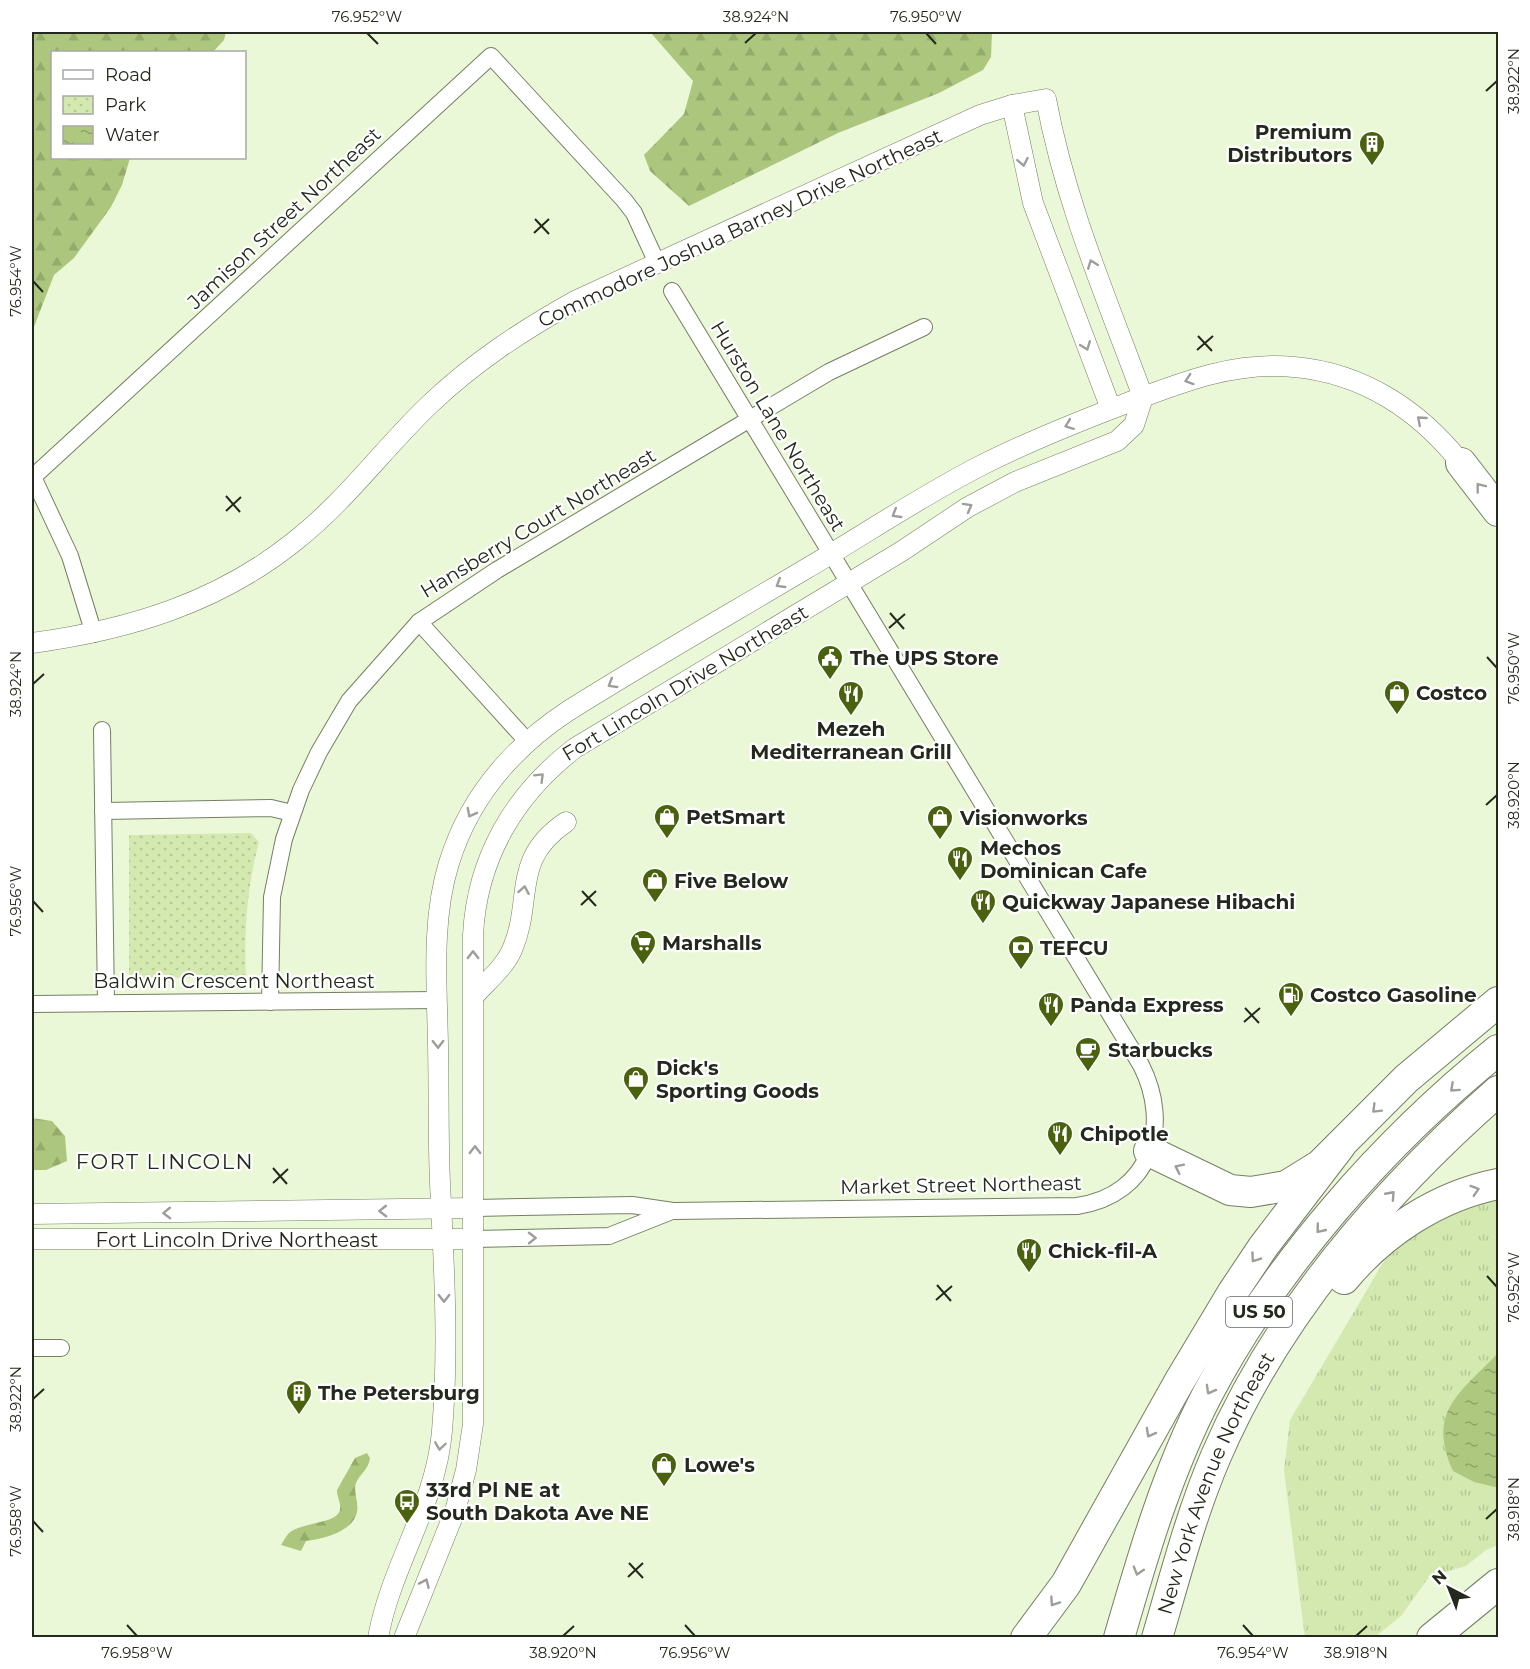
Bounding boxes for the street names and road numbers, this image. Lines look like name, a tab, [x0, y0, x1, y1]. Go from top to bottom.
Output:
street label: Jamison Street Northeast	[182, 122, 386, 315]
street label: Commodore Joshua Barney Drive Northeast	[534, 124, 946, 332]
street label: Hurston Lane Northeast	[706, 316, 850, 536]
street label: Hansberry Court Northeast	[416, 443, 660, 603]
street label: Fort Lincoln Drive Northeast	[558, 600, 812, 766]
street label: Baldwin Crescent Northeast	[93, 969, 375, 993]
street label: Market Street Northeast	[840, 1171, 1082, 1199]
street label: Fort Lincoln Drive Northeast	[96, 1228, 378, 1252]
road number: US 50	[1226, 1297, 1292, 1327]
street label: New York Avenue Northeast	[1153, 1348, 1279, 1617]

